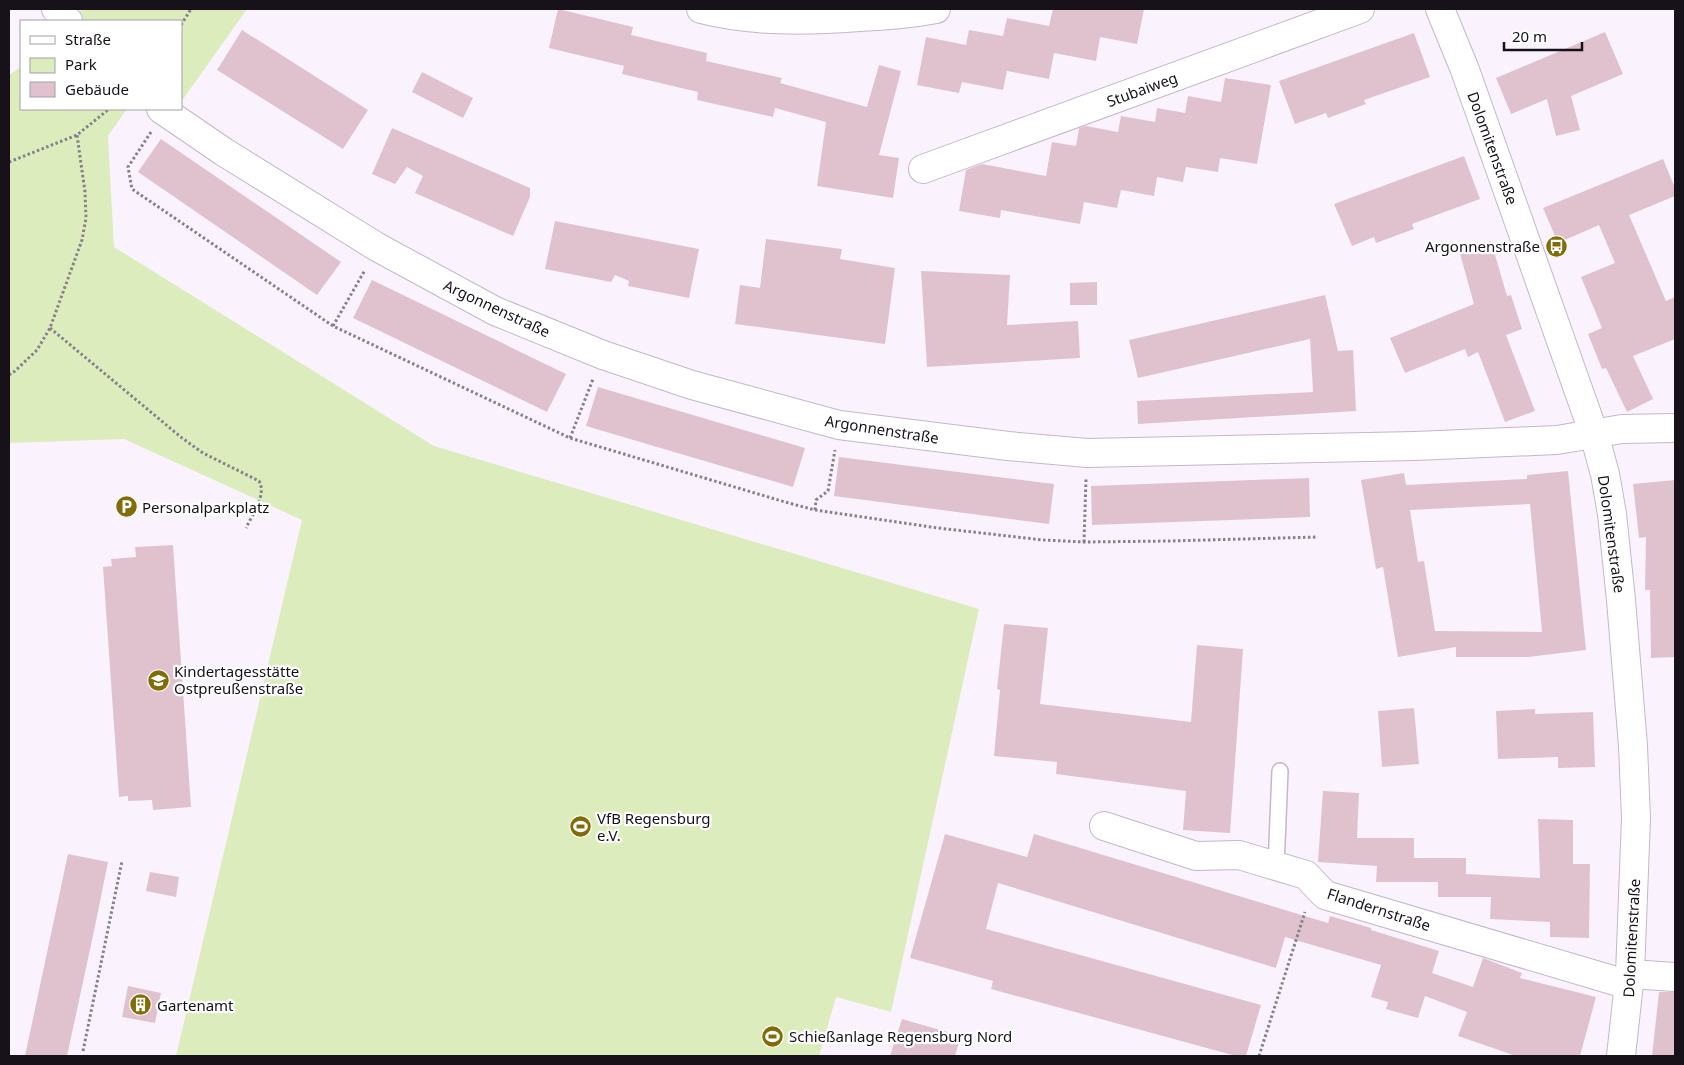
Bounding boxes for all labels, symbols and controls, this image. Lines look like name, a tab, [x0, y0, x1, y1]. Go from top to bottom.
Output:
legend	[20, 20, 182, 110]
scale bar	[1504, 20, 1582, 52]
text: 20 m	[1512, 26, 1547, 46]
text: Straße	[65, 29, 111, 49]
text: Park	[65, 54, 97, 74]
street label: Stubaiweg	[1104, 67, 1180, 111]
text: Gebäude	[65, 79, 129, 99]
street label: Dolomitenstraße	[1463, 89, 1523, 207]
bus stop icon: Argonnenstraße	[1544, 234, 1568, 258]
place label: Argonnenstraße	[1425, 236, 1540, 256]
street label: Argonnenstraße	[441, 275, 553, 341]
street label: Argonnenstraße	[824, 410, 940, 448]
street label: Dolomitenstraße	[1594, 474, 1630, 594]
parking icon: Personalparkplatz	[114, 495, 138, 519]
place label: Personalparkplatz	[142, 497, 269, 517]
place label: Kindertagesstätte Ostpreußenstraße	[174, 661, 303, 698]
school or university icon: Kindertagesstätte Ostpreußenstraße	[146, 668, 170, 692]
place label: VfB Regensburg e.V.	[597, 808, 711, 845]
sports icon: VfB Regensburg e.V.	[569, 815, 593, 839]
street label: Dolomitenstraße	[1618, 878, 1644, 998]
street label: Flandernstraße	[1325, 883, 1433, 935]
building icon: Gartenamt	[129, 993, 153, 1017]
place label: Gartenamt	[157, 995, 234, 1015]
sports icon: Schießanlage Regensburg Nord	[761, 1024, 785, 1048]
place label: Schießanlage Regensburg Nord	[789, 1026, 1012, 1046]

